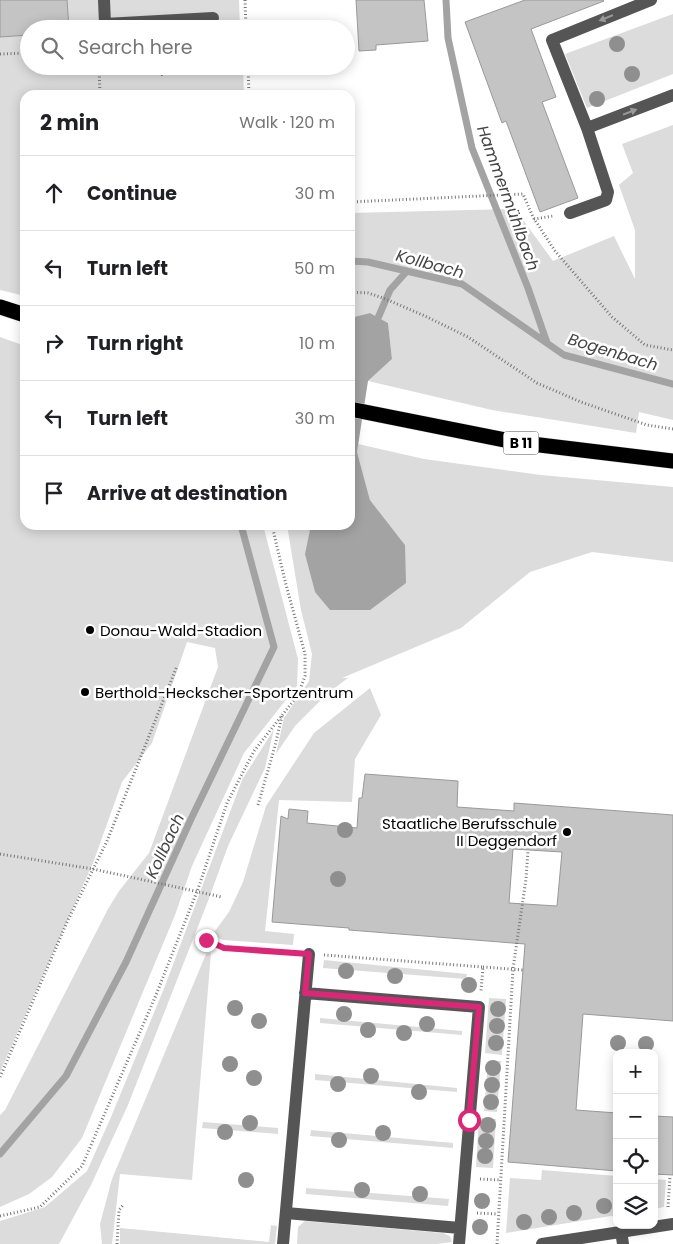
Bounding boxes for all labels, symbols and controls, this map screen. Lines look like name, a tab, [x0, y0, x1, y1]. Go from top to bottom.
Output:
one-way arrow	[598, 14, 613, 22]
search box	[20, 20, 355, 75]
icon: search	[38, 34, 66, 62]
text: Search here	[78, 34, 192, 61]
text: 2 min	[40, 108, 99, 137]
one-way arrow	[623, 108, 638, 116]
text: Walk · 120 m	[239, 111, 335, 134]
water label: Hammermühlbach	[471, 122, 545, 274]
icon: ahead	[40, 179, 68, 207]
text: Continue	[87, 180, 177, 207]
text: 30 m	[295, 182, 335, 205]
water label: Kollbach	[394, 244, 466, 284]
icon: left	[40, 254, 68, 282]
text: Turn left	[87, 255, 168, 282]
text: 50 m	[294, 257, 335, 280]
water label: Bogenbach	[565, 327, 661, 377]
icon: right	[40, 329, 68, 357]
text: Turn right	[87, 330, 183, 357]
text: 10 m	[299, 332, 335, 355]
icon: left	[40, 404, 68, 432]
text: Turn left	[87, 405, 168, 432]
text: 30 m	[295, 407, 335, 430]
road number: B 11	[504, 432, 538, 454]
icon: arrive	[40, 479, 68, 507]
text: Arrive at destination	[87, 480, 288, 507]
place label: Donau-Wald-Stadion	[100, 620, 262, 641]
marker: Donau-Wald-Stadion	[84, 624, 96, 636]
place label: Berthold-Heckscher-Sportzentrum	[95, 682, 353, 703]
marker: Berthold-Heckscher-Sportzentrum	[79, 686, 91, 698]
water label: Kollbach	[140, 810, 190, 882]
place label: Staatliche Berufsschule II Deggendorf	[382, 813, 557, 851]
marker: Staatliche Berufsschule II Deggendorf	[561, 826, 573, 838]
route end	[195, 929, 218, 952]
map controls	[613, 1049, 658, 1229]
button: +	[613, 1049, 658, 1094]
button: −	[613, 1094, 658, 1139]
route start	[458, 1109, 481, 1132]
button: locate	[613, 1139, 658, 1184]
button: layers	[613, 1184, 658, 1229]

